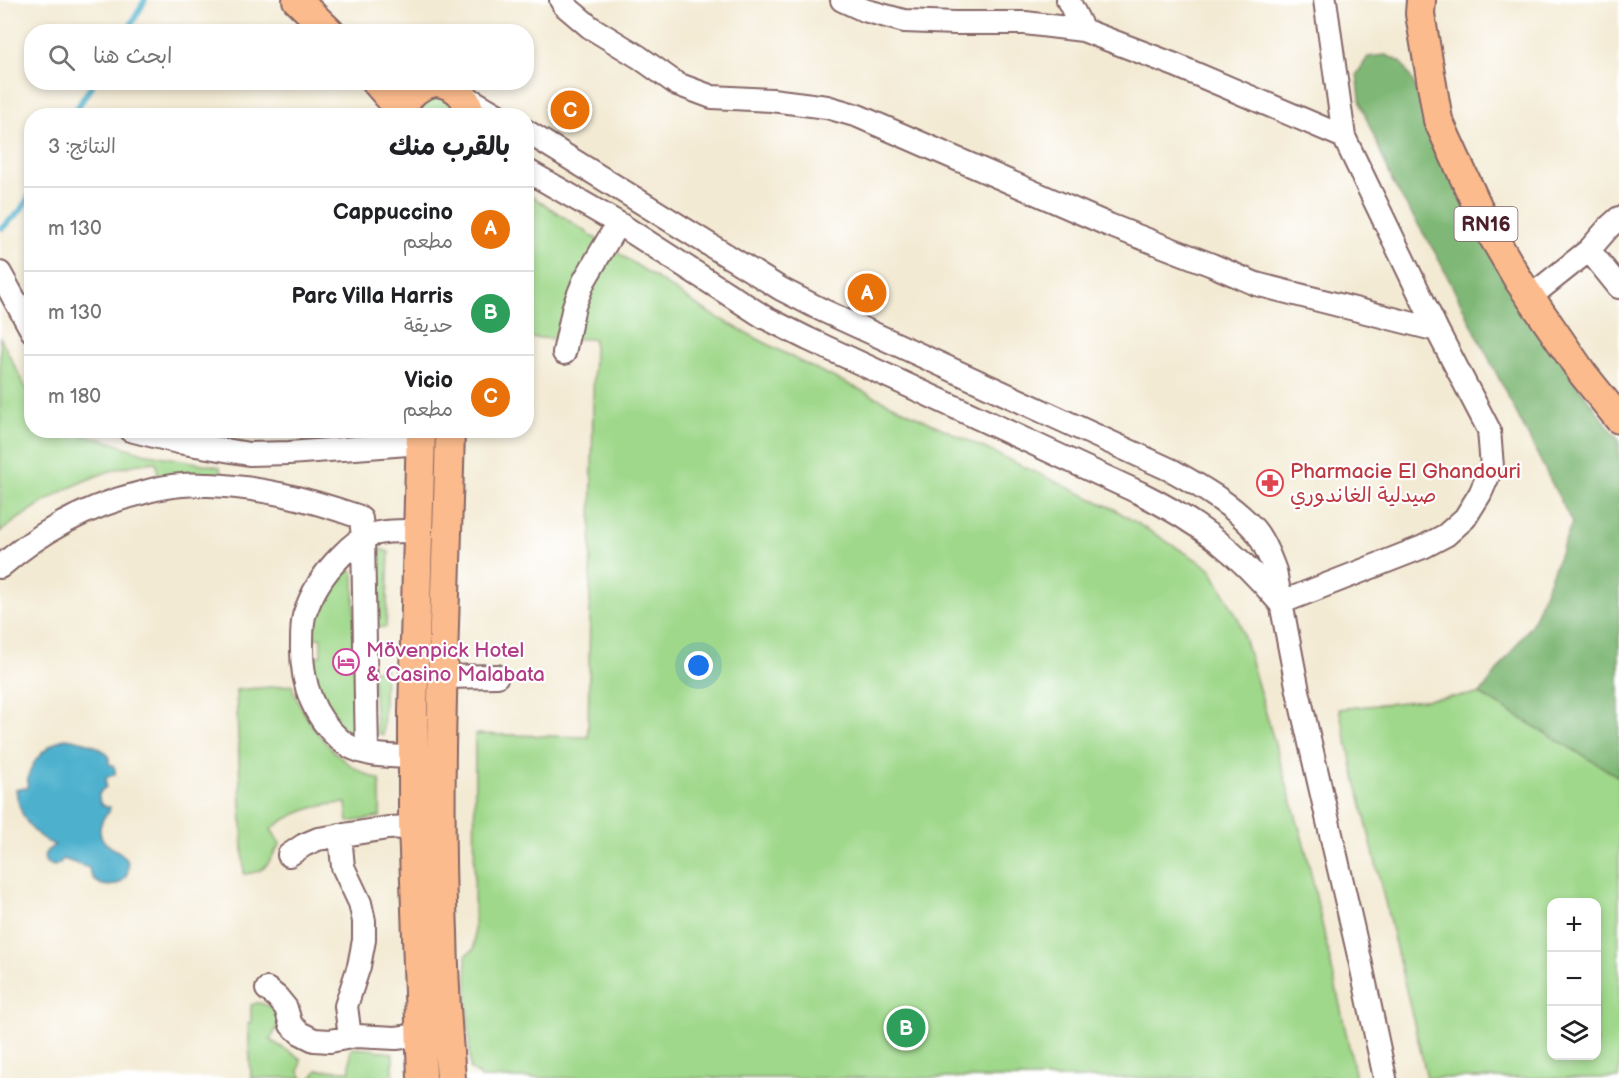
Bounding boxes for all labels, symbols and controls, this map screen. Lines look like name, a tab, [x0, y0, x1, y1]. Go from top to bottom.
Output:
search box	[24, 24, 534, 90]
icon: search	[45, 41, 78, 74]
text: ابحث هنا	[93, 43, 173, 70]
pin: C	[550, 88, 590, 132]
text: بالقرب منك	[389, 132, 510, 163]
text: النتائج: 3	[48, 135, 116, 159]
text: Cappuccino	[333, 199, 453, 226]
road number: RN16	[1454, 207, 1518, 241]
text: 130 m	[48, 217, 102, 241]
text: A	[484, 217, 497, 241]
text: مطعم	[402, 230, 453, 254]
pin: A	[848, 270, 886, 316]
text: Parc Villa Harris	[291, 283, 453, 310]
text: 130 m	[48, 301, 102, 325]
text: B	[483, 301, 498, 325]
text: حديقة	[404, 314, 453, 338]
text: Vicio	[404, 367, 453, 394]
text: 180 m	[48, 385, 101, 409]
text: C	[483, 385, 498, 409]
text: مطعم	[402, 398, 453, 422]
place label: Pharmacie El Ghandouri صيدلية الغاندوري	[1290, 459, 1521, 510]
pharmacy icon: Pharmacie El Ghandouri صيدلية الغاندوري	[1255, 468, 1285, 498]
place label: Mövenpick Hotel & Casino Malabata	[366, 638, 545, 687]
hotel icon: Mövenpick Hotel & Casino Malabata	[331, 647, 361, 677]
your location	[684, 651, 713, 680]
map controls	[1547, 898, 1601, 1060]
button: +	[1547, 898, 1601, 952]
button: −	[1547, 952, 1601, 1006]
pin: B	[886, 1006, 926, 1050]
button: layers	[1547, 1006, 1601, 1060]

